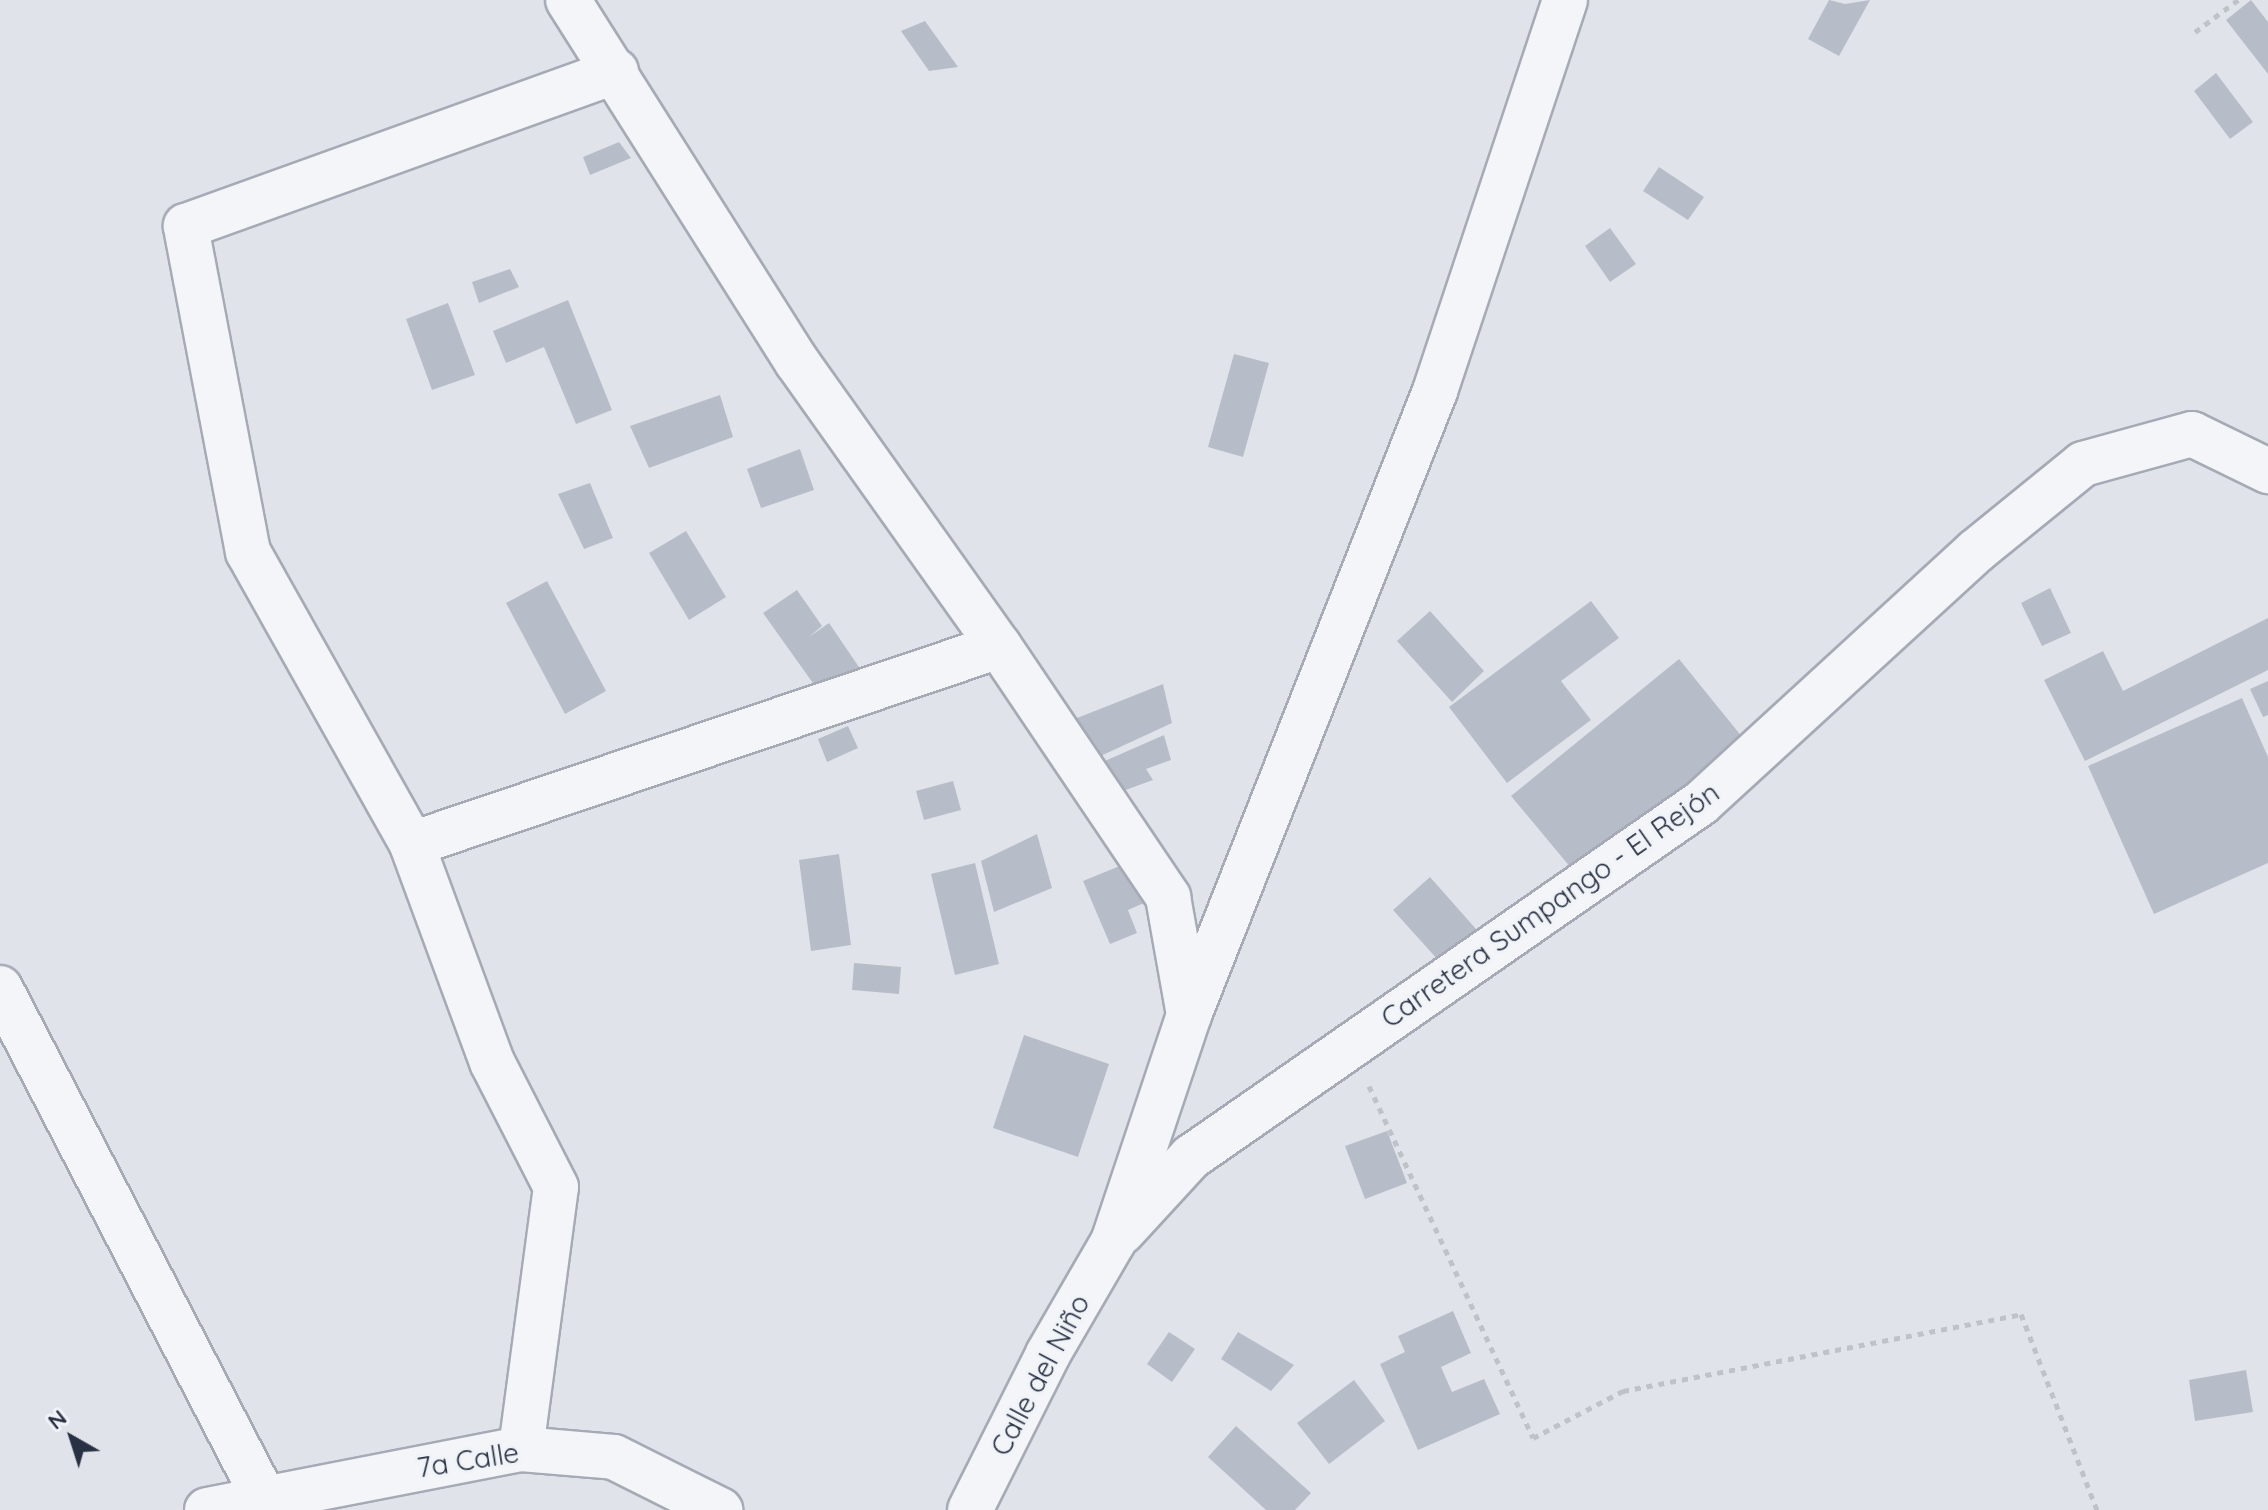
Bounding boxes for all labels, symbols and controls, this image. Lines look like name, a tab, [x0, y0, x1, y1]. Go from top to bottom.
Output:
street label: Carretera Sumpango - El Rejón	[1375, 775, 1725, 1035]
street label: Calle del Niño	[983, 1289, 1097, 1461]
north arrow	[32, 1398, 112, 1478]
text: N	[42, 1403, 72, 1435]
street label: 7a Calle	[415, 1435, 521, 1485]

